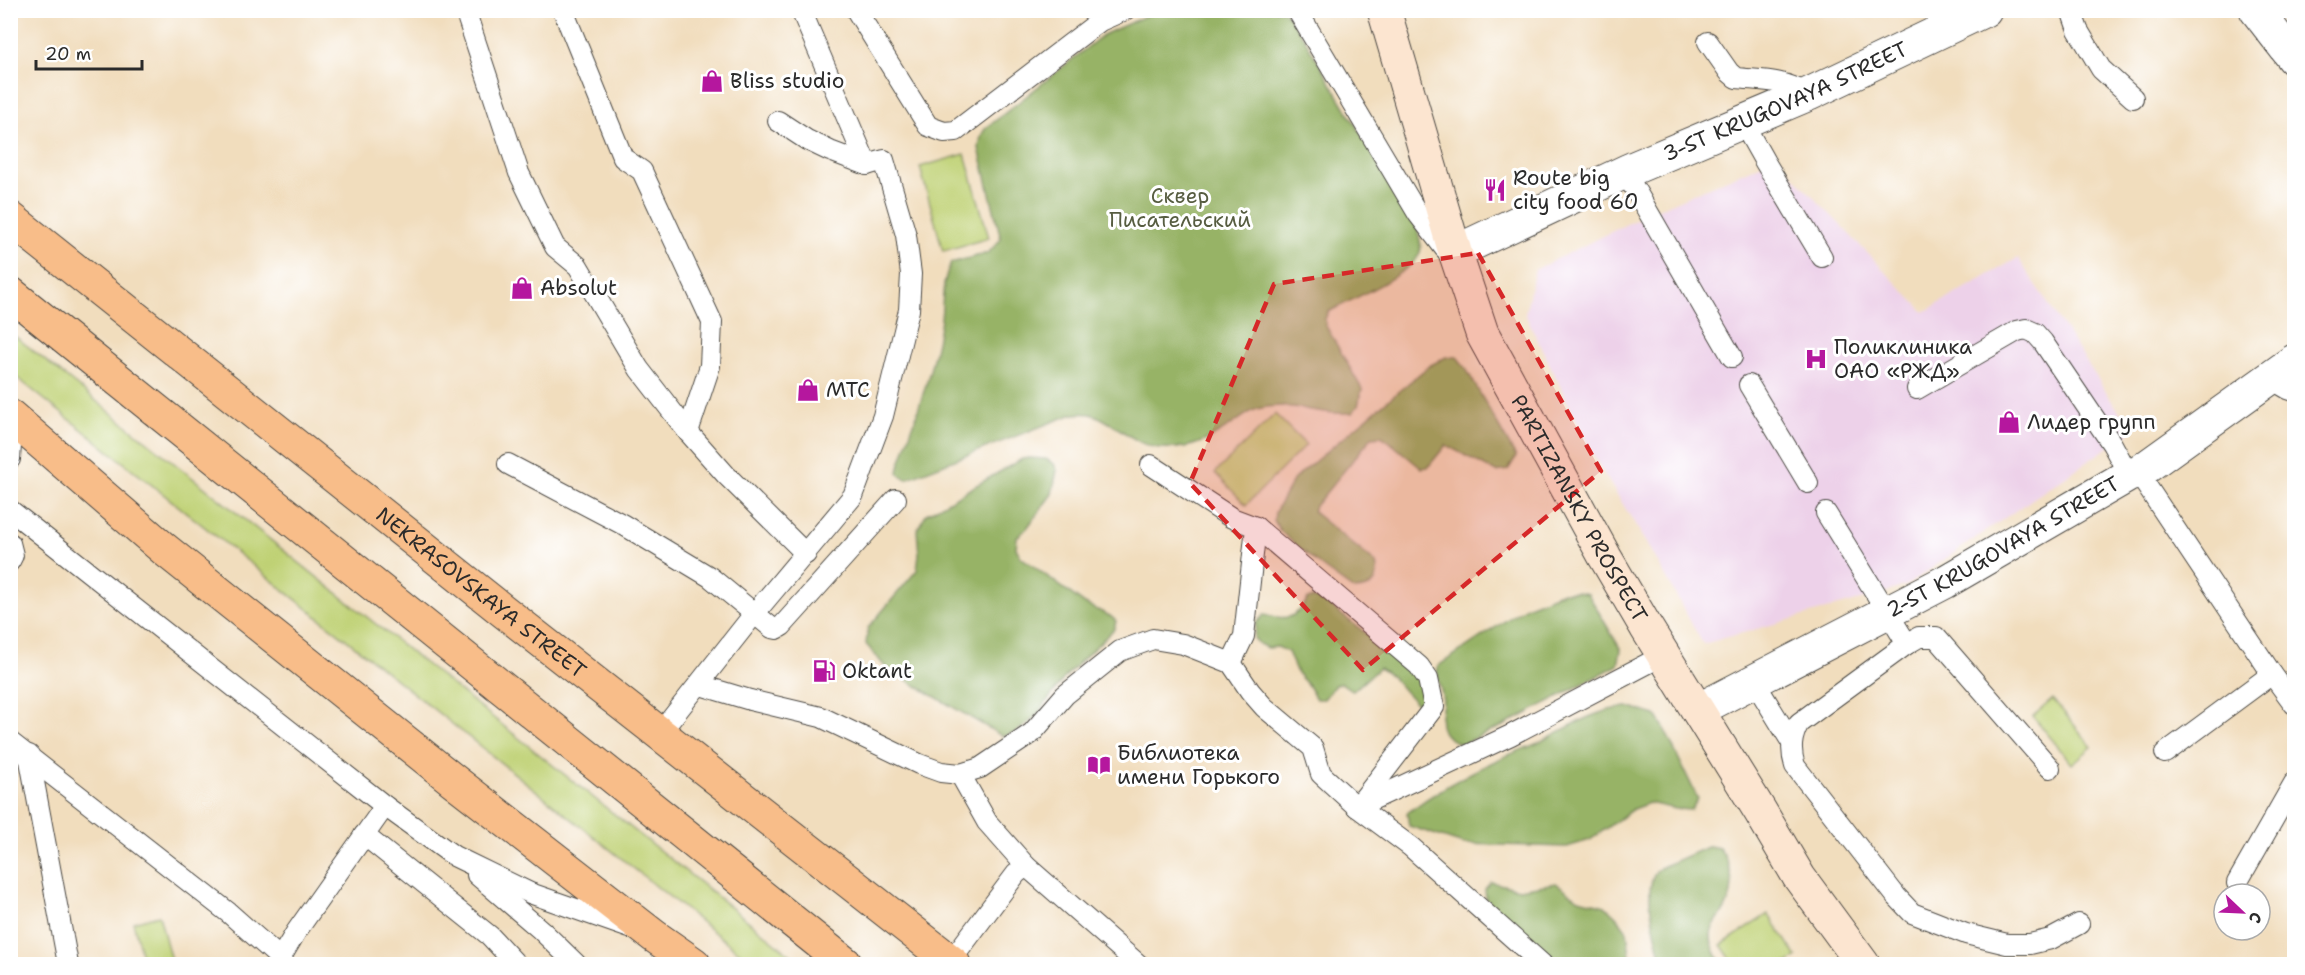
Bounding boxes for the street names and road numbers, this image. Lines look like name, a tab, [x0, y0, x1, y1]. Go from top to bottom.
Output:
street label: 3-ST KRUGOVAYA STREET	[1659, 35, 1912, 168]
street label: PARTIZANSKY PROSPECT	[1504, 390, 1654, 627]
street label: 2-ST KRUGOVAYA STREET	[1882, 469, 2125, 624]
street label: NEKRASOVSKAYA STREET	[370, 501, 592, 685]

